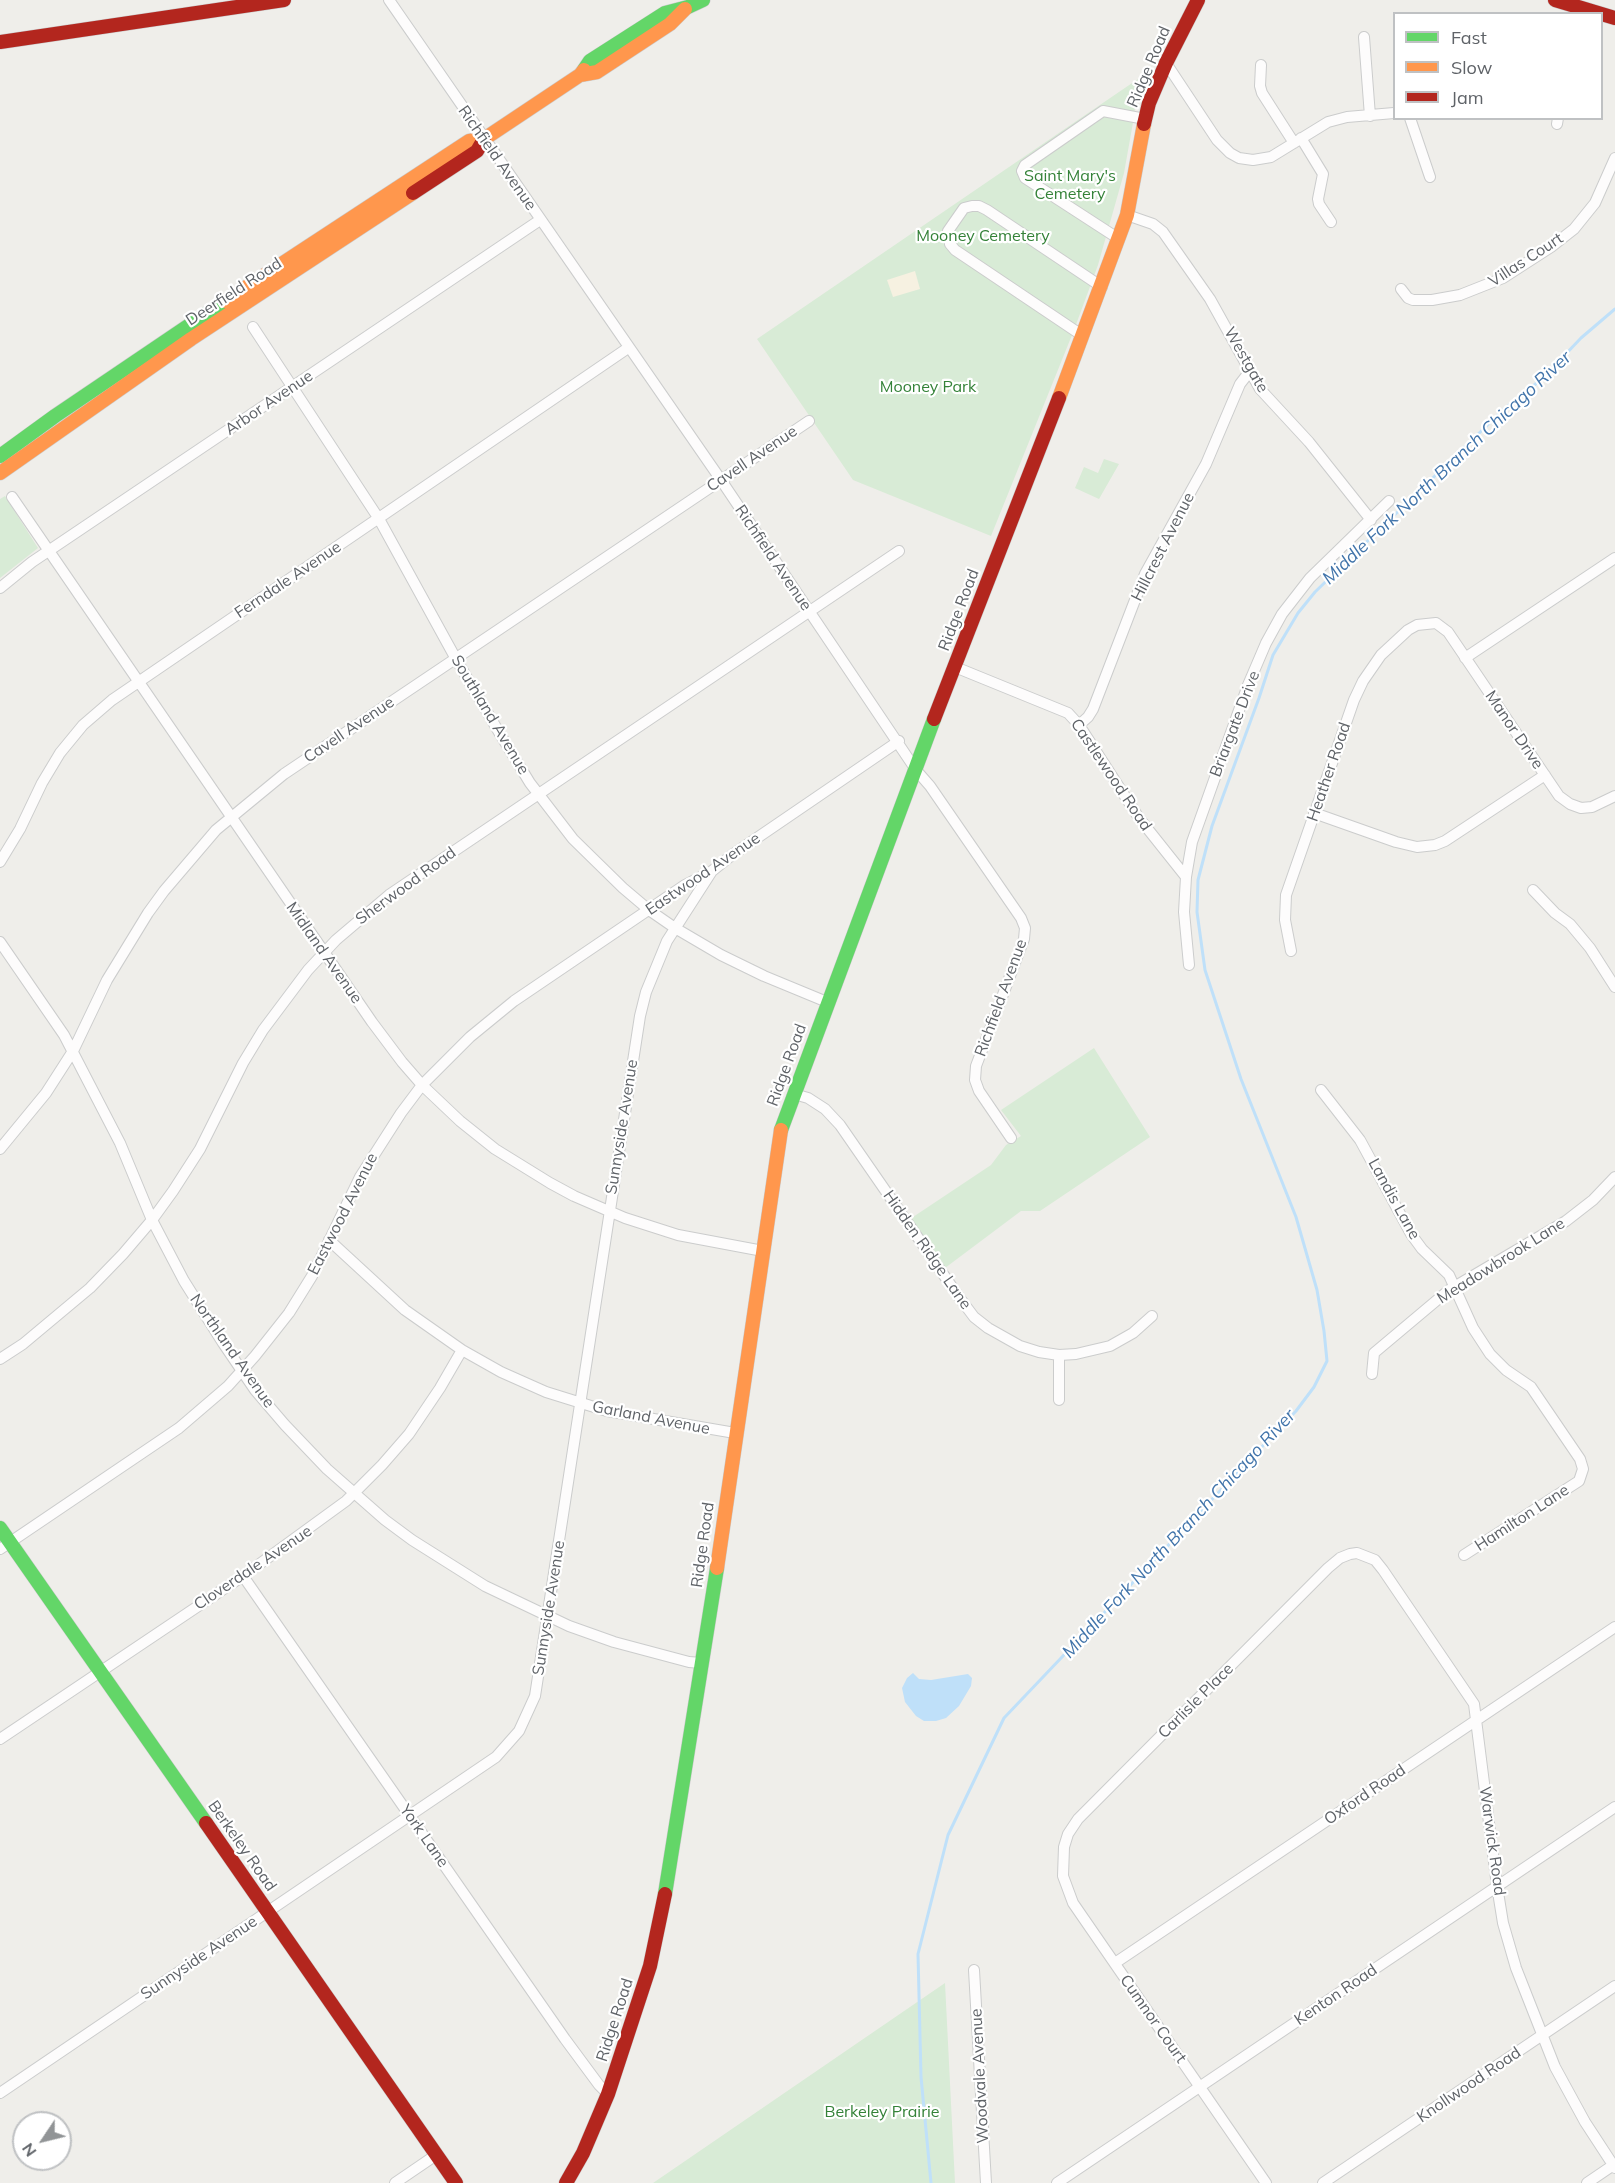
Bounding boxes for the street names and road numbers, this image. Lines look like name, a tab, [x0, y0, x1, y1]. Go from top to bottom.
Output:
street label: Ridge Road	[1123, 24, 1175, 110]
street label: Richfield Avenue	[454, 102, 540, 214]
street label: Villas Court	[1485, 229, 1567, 291]
street label: Deerfield Road	[183, 254, 285, 330]
street label: Westgate	[1220, 324, 1272, 396]
street label: Arbor Avenue	[221, 367, 317, 439]
street label: Cavell Avenue	[703, 422, 801, 496]
street label: Hillcrest Avenue	[1127, 489, 1199, 605]
street label: Richfield Avenue	[731, 501, 815, 615]
street label: Ferndale Avenue	[231, 537, 345, 623]
street label: Ridge Road	[935, 566, 983, 654]
street label: Southland Avenue	[447, 652, 533, 778]
street label: Briargate Drive	[1206, 668, 1264, 780]
street label: Manor Drive	[1481, 687, 1547, 773]
street label: Cavell Avenue	[300, 693, 398, 767]
street label: Castlewood Road	[1066, 715, 1156, 835]
street label: Heather Road	[1303, 720, 1355, 824]
street label: Eastwood Avenue	[642, 829, 764, 919]
street label: Sherwood Road	[352, 843, 460, 929]
street label: Midland Avenue	[282, 899, 366, 1007]
street label: Richfield Avenue	[971, 937, 1031, 1059]
street label: Ridge Road	[763, 1021, 811, 1109]
street label: Sunnyside Avenue	[602, 1058, 642, 1196]
street label: Eastwood Avenue	[304, 1150, 382, 1278]
street label: Landis Lane	[1364, 1155, 1424, 1243]
street label: Hidden Ridge Lane	[879, 1187, 975, 1313]
street label: Meadowbrook Lane	[1434, 1214, 1568, 1308]
street label: Northland Avenue	[186, 1290, 278, 1412]
street label: Garland Avenue	[591, 1397, 711, 1439]
street label: Hamilton Lane	[1471, 1481, 1573, 1555]
street label: Ridge Road	[687, 1501, 719, 1589]
street label: Cloverdale Avenue	[190, 1521, 316, 1615]
street label: Sunnyside Avenue	[529, 1539, 569, 1677]
street label: Carlisle Place	[1154, 1659, 1238, 1743]
street label: Oxford Road	[1321, 1761, 1409, 1829]
street label: Warwick Road	[1475, 1785, 1509, 1897]
street label: Berkeley Road	[204, 1797, 280, 1895]
street label: York Lane	[395, 1801, 453, 1871]
street label: Sunnyside Avenue	[137, 1912, 261, 2004]
street label: Kenton Road	[1291, 1960, 1381, 2030]
street label: Cumnor Court	[1116, 1971, 1190, 2067]
street label: Ridge Road	[593, 1976, 637, 2064]
street label: Woodvale Avenue	[967, 2008, 993, 2144]
street label: Knollwood Road	[1413, 2043, 1525, 2127]

